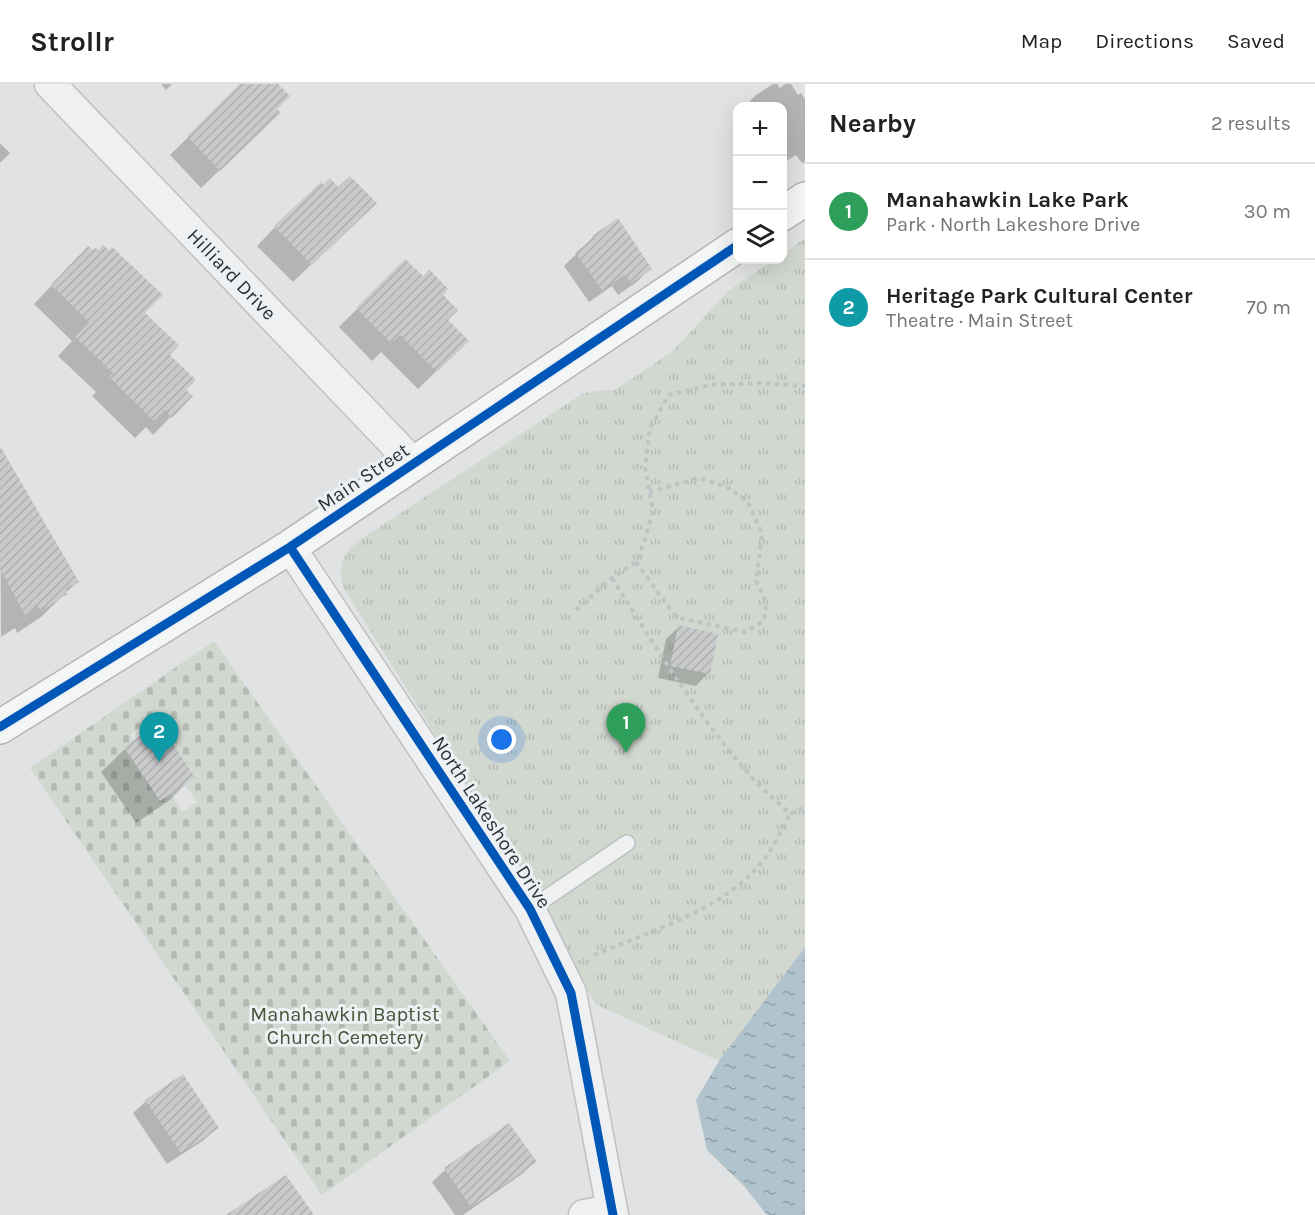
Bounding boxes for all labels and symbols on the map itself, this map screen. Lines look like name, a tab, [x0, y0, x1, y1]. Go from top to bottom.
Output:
street label: Hilliard Drive	[182, 224, 281, 325]
street label: Main Street	[313, 438, 414, 516]
pin: 1	[606, 704, 646, 753]
pin: 2	[140, 712, 178, 762]
your location	[487, 725, 516, 754]
street label: North Lakeshore Drive	[427, 732, 556, 913]
park label: Manahawkin Baptist Church Cemetery	[250, 1003, 440, 1049]

